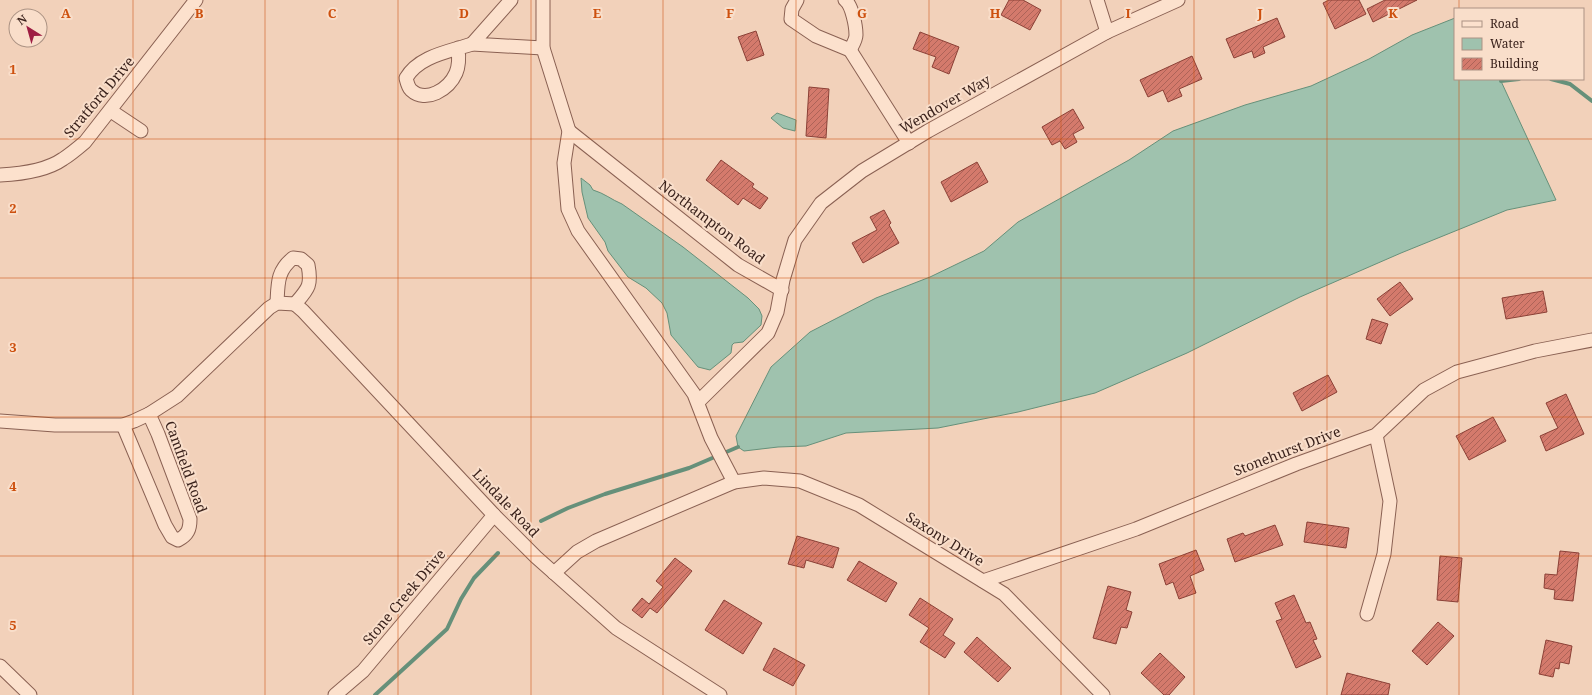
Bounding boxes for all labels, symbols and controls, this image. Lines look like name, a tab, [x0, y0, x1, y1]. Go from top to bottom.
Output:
text: A	[61, 4, 71, 22]
text: B	[195, 4, 204, 22]
text: C	[328, 4, 337, 22]
text: D	[459, 4, 469, 22]
text: E	[593, 4, 602, 22]
text: F	[726, 4, 734, 22]
text: G	[857, 4, 867, 22]
text: H	[990, 4, 1001, 22]
text: I	[1125, 4, 1131, 22]
text: J	[1256, 4, 1263, 22]
text: K	[1388, 4, 1398, 22]
north arrow	[8, 8, 48, 48]
legend	[1454, 8, 1584, 80]
text: N	[14, 11, 30, 28]
text: Road	[1490, 15, 1520, 32]
text: Water	[1490, 35, 1525, 52]
street label: Stratford Drive	[59, 52, 138, 141]
text: Building	[1490, 55, 1539, 72]
text: 1	[9, 60, 17, 78]
street label: Wendover Way	[896, 70, 994, 137]
street label: Northampton Road	[655, 175, 770, 268]
text: 2	[9, 199, 17, 217]
text: 3	[9, 338, 17, 356]
street label: Camfield Road	[161, 418, 212, 516]
street label: Stonehurst Drive	[1231, 421, 1343, 480]
street label: Lindale Road	[469, 464, 544, 541]
text: 4	[9, 477, 17, 495]
street label: Saxony Drive	[903, 507, 988, 570]
street label: Stone Creek Drive	[358, 545, 449, 649]
text: 5	[9, 616, 17, 634]

